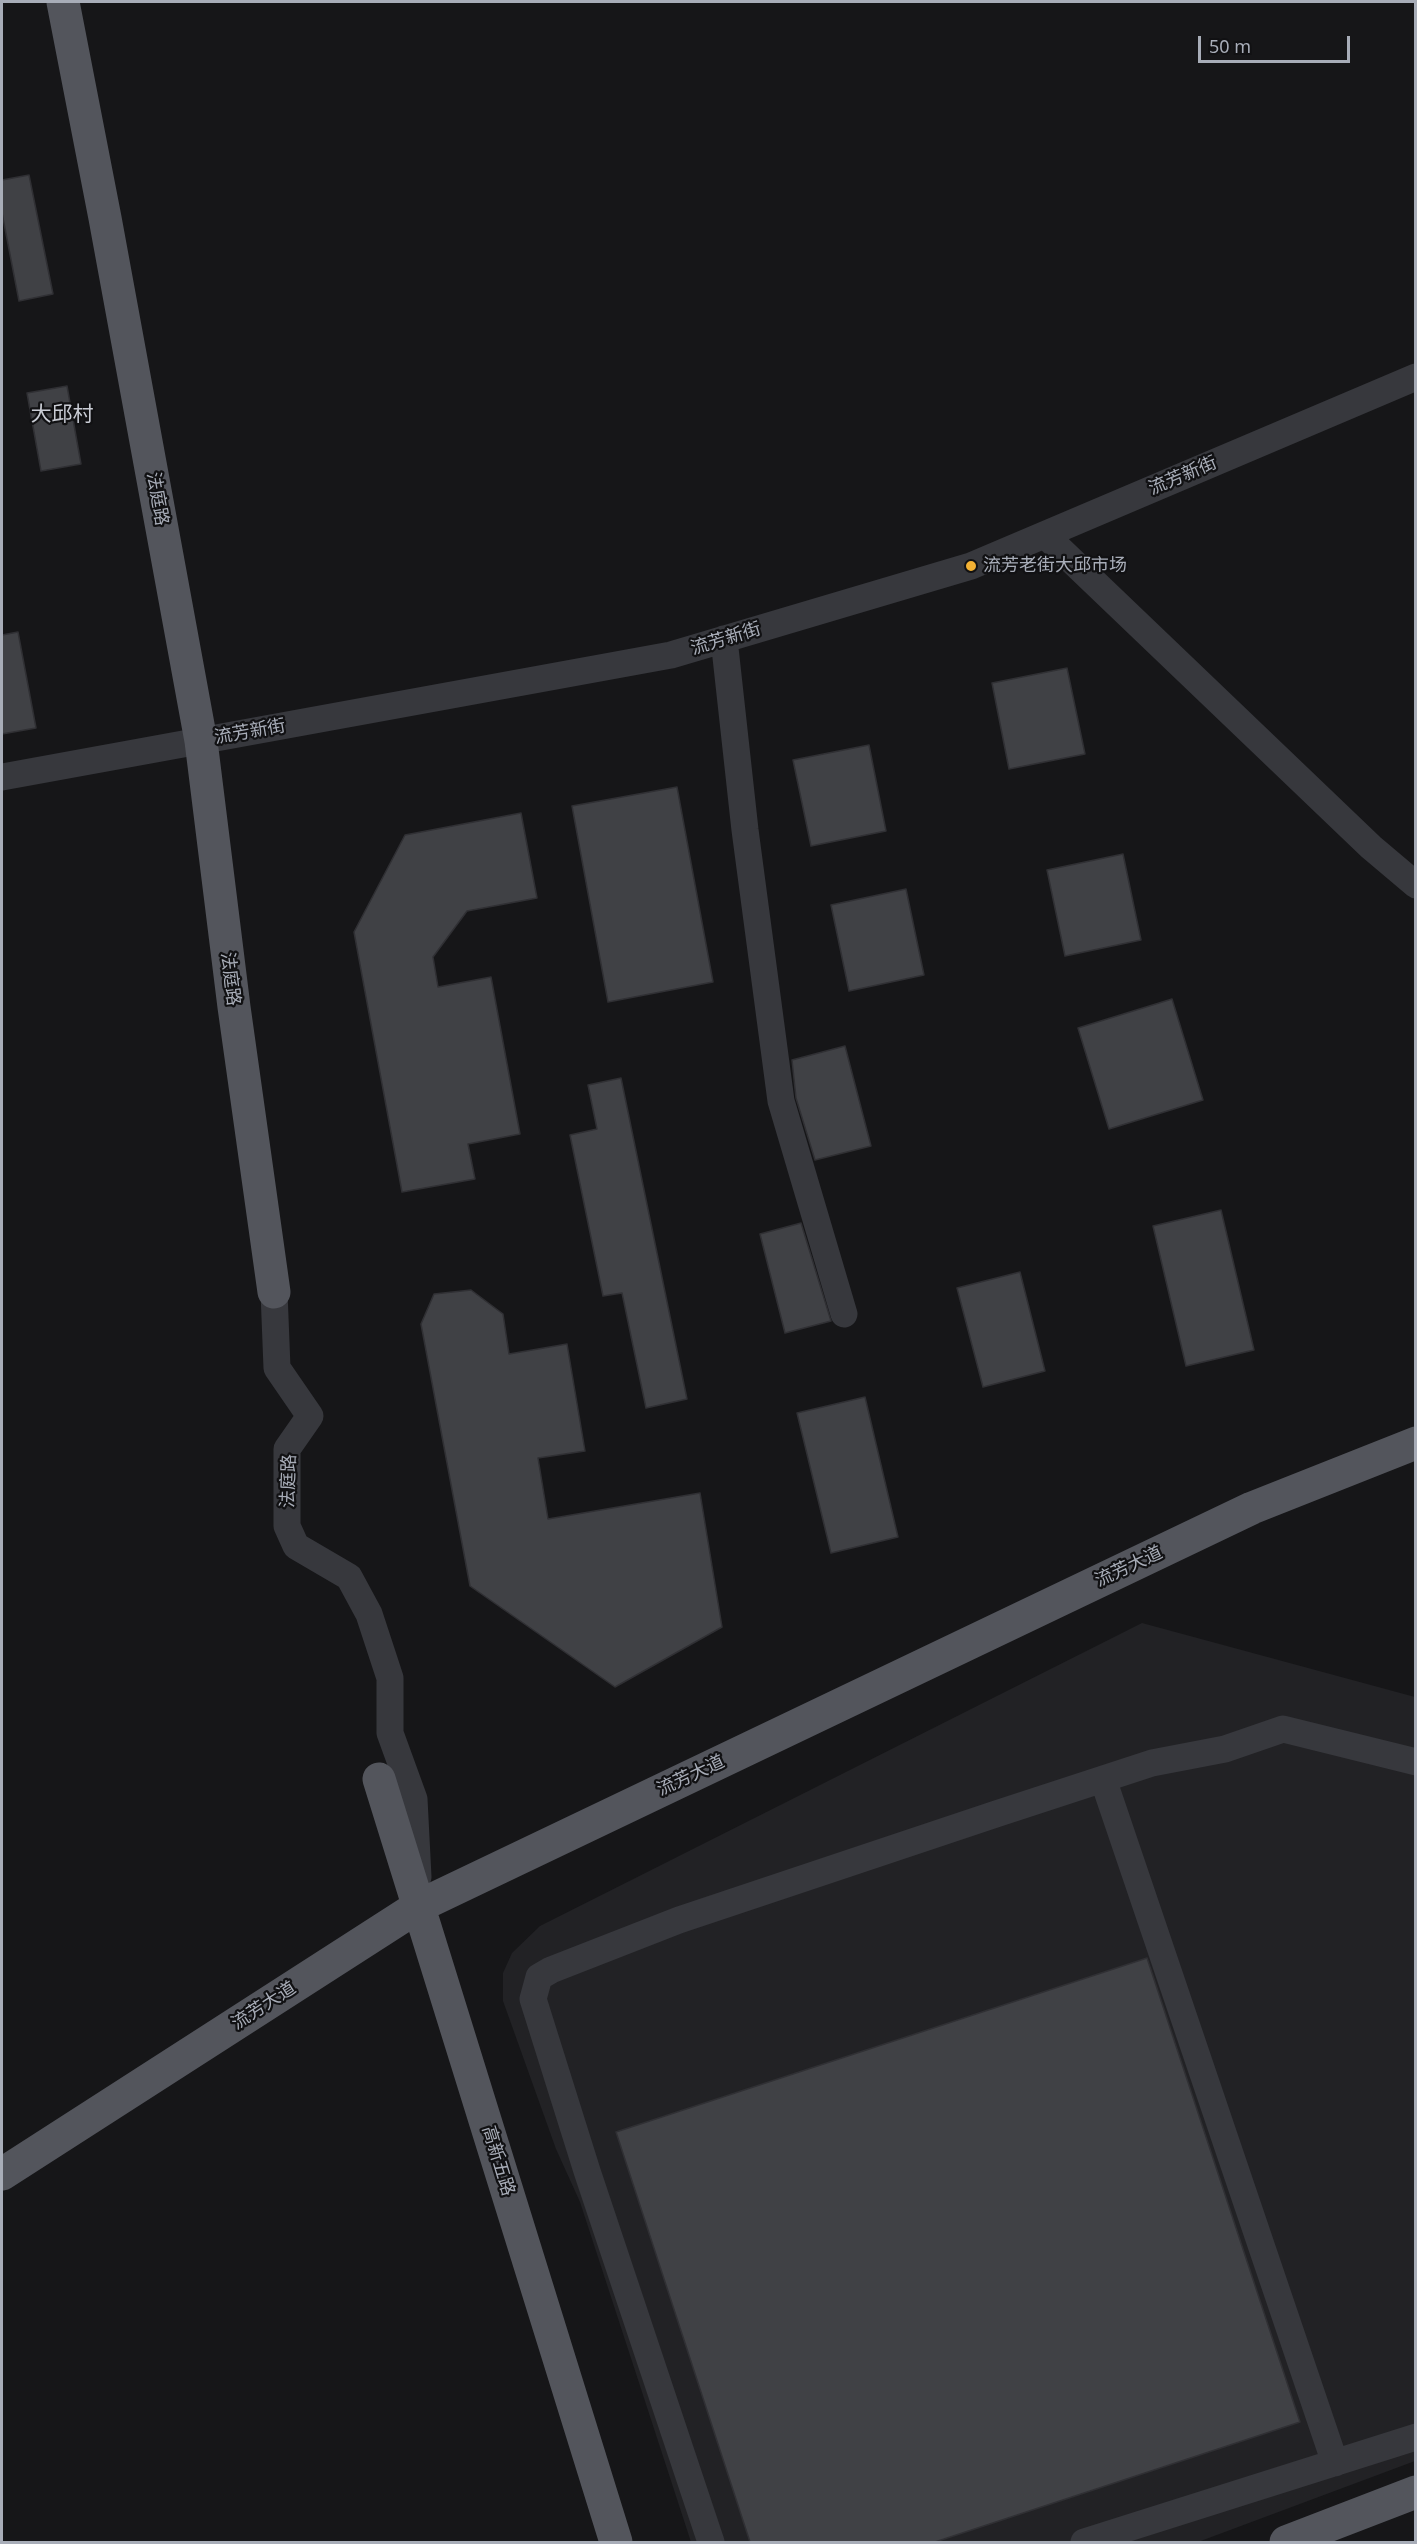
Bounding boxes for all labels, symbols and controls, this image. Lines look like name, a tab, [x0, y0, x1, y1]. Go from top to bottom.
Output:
scale bar	[1201, 24, 1352, 62]
text: 50 m	[1209, 34, 1251, 58]
district label: 大邱村	[31, 402, 93, 428]
street label: 流芳新街	[1146, 452, 1220, 500]
street label: 法庭路	[142, 471, 172, 527]
place label: 流芳老街大邱市场	[983, 555, 1127, 577]
marker: 流芳老街大邱市场	[964, 559, 978, 573]
street label: 流芳新街	[688, 618, 764, 660]
street label: 流芳新街	[213, 715, 287, 749]
street label: 法庭路	[216, 951, 244, 1007]
street label: 法庭路	[277, 1454, 301, 1508]
street label: 流芳大道	[1092, 1542, 1166, 1592]
street label: 流芳大道	[654, 1751, 728, 1801]
street label: 流芳大道	[228, 1977, 300, 2035]
street label: 高新五路	[477, 2123, 519, 2199]

